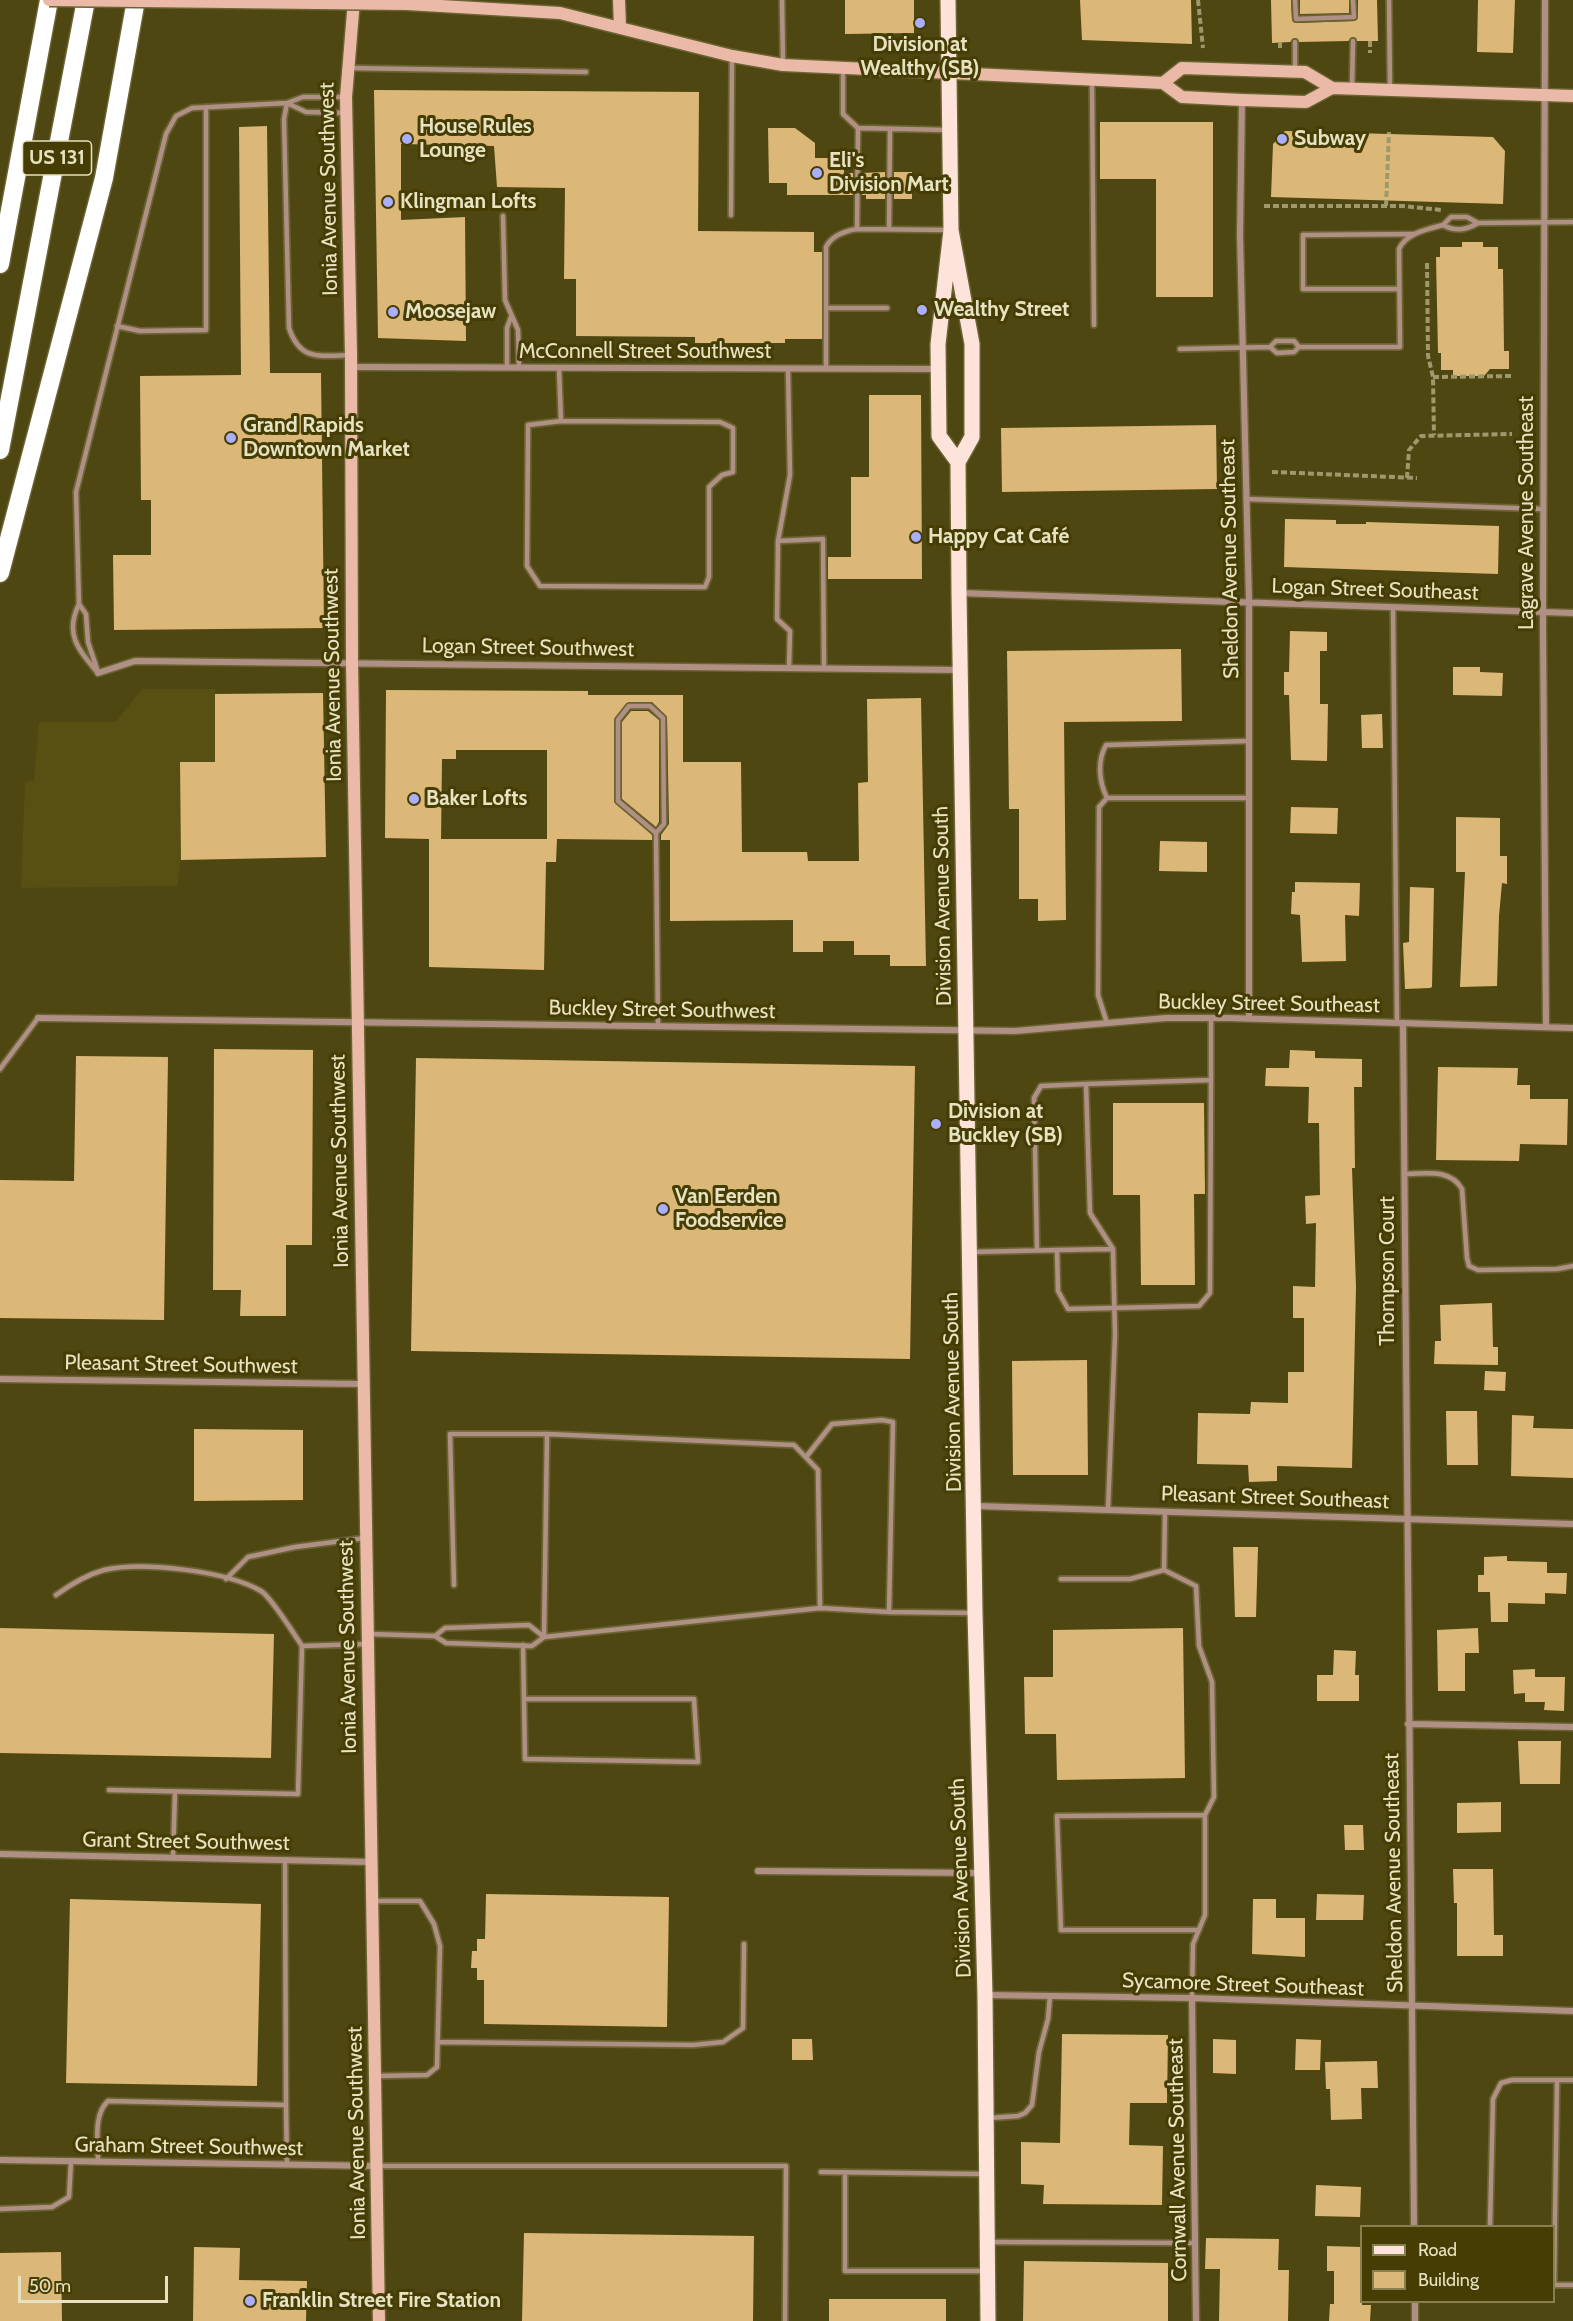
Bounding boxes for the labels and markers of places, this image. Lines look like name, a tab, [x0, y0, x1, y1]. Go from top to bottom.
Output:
marker: Division at Wealthy (SB)	[913, 16, 927, 30]
place label: Division at Wealthy (SB)	[860, 32, 980, 82]
place label: House Rules Lounge	[419, 114, 532, 164]
place label: Subway	[1294, 126, 1366, 152]
marker: House Rules Lounge	[400, 132, 414, 146]
marker: Subway	[1275, 132, 1289, 146]
place label: Eli's Division Mart	[829, 148, 949, 198]
marker: Eli's Division Mart	[810, 166, 824, 180]
place label: Klingman Lofts	[400, 189, 536, 215]
marker: Klingman Lofts	[381, 195, 395, 209]
place label: Wealthy Street	[934, 297, 1069, 323]
place label: Moosejaw	[405, 299, 496, 325]
marker: Wealthy Street	[915, 303, 929, 317]
marker: Moosejaw	[386, 305, 400, 319]
place label: Grand Rapids Downtown Market	[243, 413, 410, 463]
marker: Grand Rapids Downtown Market	[224, 431, 238, 445]
place label: Happy Cat Café	[928, 524, 1069, 550]
marker: Happy Cat Café	[909, 530, 923, 544]
place label: Baker Lofts	[426, 786, 527, 812]
marker: Baker Lofts	[407, 792, 421, 806]
place label: Division at Buckley (SB)	[948, 1099, 1063, 1149]
marker: Division at Buckley (SB)	[929, 1117, 943, 1131]
place label: Van Eerden Foodservice	[675, 1184, 784, 1234]
marker: Van Eerden Foodservice	[656, 1202, 670, 1216]
place label: Franklin Street Fire Station	[262, 2288, 501, 2314]
marker: Franklin Street Fire Station	[243, 2294, 257, 2308]

